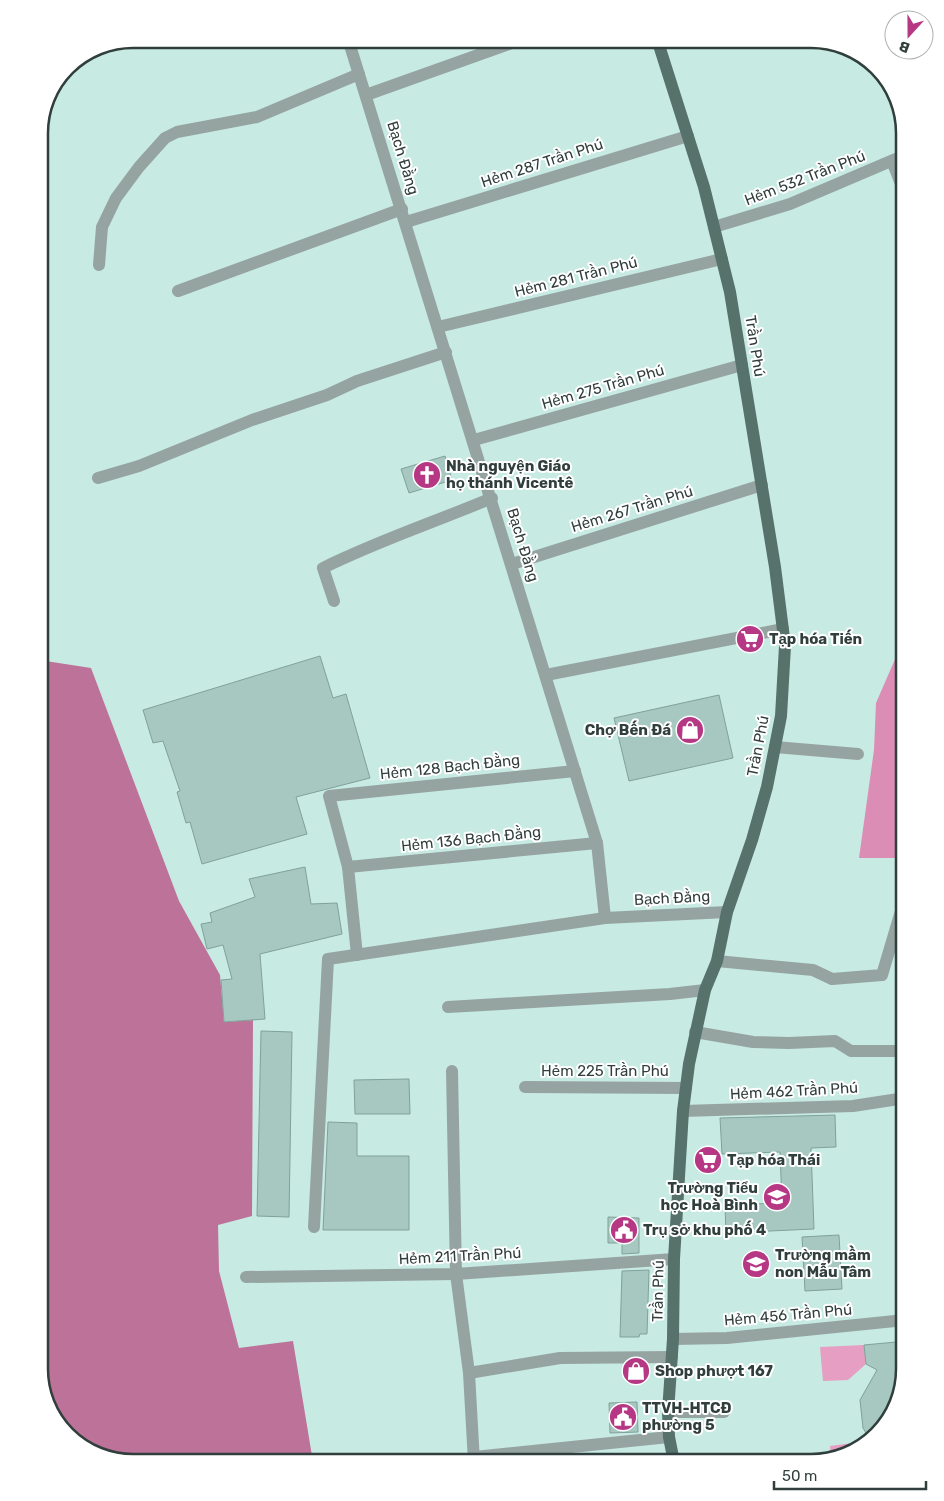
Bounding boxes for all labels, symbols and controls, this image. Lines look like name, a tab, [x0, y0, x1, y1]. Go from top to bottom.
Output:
north arrow	[884, 10, 934, 60]
text: B	[897, 37, 912, 56]
street label: Bạch Đằng	[383, 119, 423, 197]
street label: Hẻm 287 Trần Phú	[479, 135, 605, 191]
street label: Hẻm 532 Trần Phú	[742, 146, 868, 209]
street label: Hẻm 281 Trần Phú	[513, 253, 639, 301]
street label: Trần Phú	[741, 314, 769, 378]
street label: Hẻm 275 Trần Phú	[540, 361, 666, 413]
place label: Nhà nguyện Giáo họ thánh Vicentê	[446, 457, 573, 492]
church icon: Nhà nguyện Giáo họ thánh Vicentê	[412, 460, 442, 490]
street label: Hẻm 267 Trần Phú	[569, 482, 695, 536]
street label: Bạch Đằng	[503, 506, 543, 584]
supermarket icon: Tạp hóa Tiến	[735, 624, 765, 654]
place label: Tạp hóa Tiến	[769, 629, 862, 648]
street label: Trần Phú	[743, 714, 773, 778]
shop icon: Chợ Bến Đá	[675, 715, 705, 745]
place label: Chợ Bến Đá	[585, 720, 671, 739]
street label: Hẻm 128 Bạch Đằng	[379, 751, 521, 783]
street label: Hẻm 136 Bạch Đằng	[400, 823, 542, 855]
street label: Bạch Đằng	[633, 887, 711, 909]
street label: Hẻm 225 Trần Phú	[541, 1062, 669, 1080]
street label: Hẻm 462 Trần Phú	[729, 1078, 859, 1103]
supermarket icon: Tạp hóa Thái	[693, 1145, 723, 1175]
place label: Tạp hóa Thái	[727, 1151, 820, 1169]
place label: Trường Tiểu học Hoà Bình	[660, 1179, 758, 1214]
school or university icon: Trường Tiểu học Hoà Bình	[762, 1182, 792, 1212]
public building icon: Trụ sở khu phố 4	[609, 1215, 639, 1245]
place label: Trụ sở khu phố 4	[643, 1220, 766, 1239]
street label: Hẻm 211 Trần Phú	[398, 1244, 522, 1268]
place label: Trường mầm non Mẫu Tâm	[775, 1245, 871, 1281]
school or university icon: Trường mầm non Mẫu Tâm	[741, 1249, 771, 1279]
street label: Trần Phú	[648, 1260, 668, 1322]
street label: Hẻm 456 Trần Phú	[723, 1300, 853, 1330]
shop icon: Shop phượt 167	[621, 1356, 651, 1386]
place label: Shop phượt 167	[655, 1362, 773, 1380]
place label: TTVH-HTCĐ phường 5	[642, 1399, 732, 1434]
public building icon: TTVH-HTCĐ phường 5	[608, 1402, 638, 1432]
scale bar	[774, 1458, 926, 1490]
text: 50 m	[782, 1467, 817, 1485]

